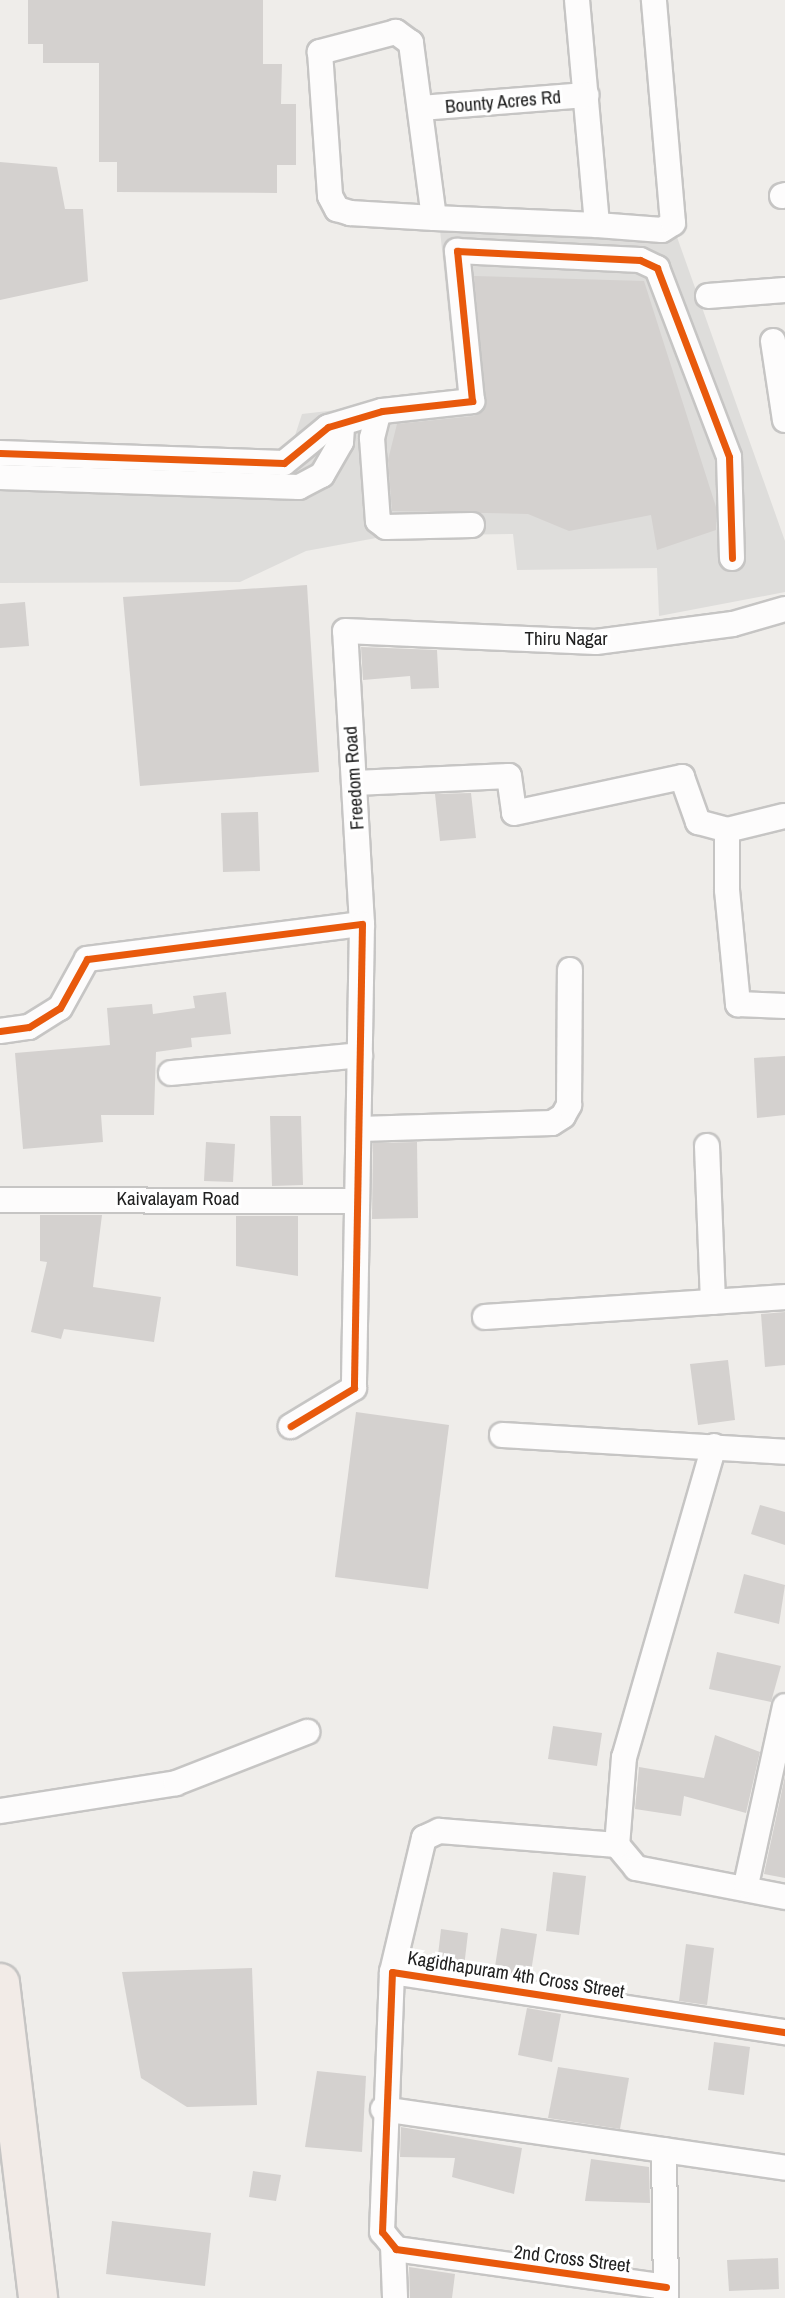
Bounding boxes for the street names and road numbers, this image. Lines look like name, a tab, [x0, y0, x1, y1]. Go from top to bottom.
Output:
street label: Bounty Acres Rd	[444, 86, 562, 118]
street label: Thiru Nagar	[524, 628, 608, 650]
street label: Freedom Road	[339, 725, 369, 831]
street label: Kaivalayam Road	[117, 1188, 239, 1210]
street label: Kagidhapuram 4th Cross Street	[406, 1947, 626, 2003]
street label: 2nd Cross Street	[513, 2241, 631, 2277]

